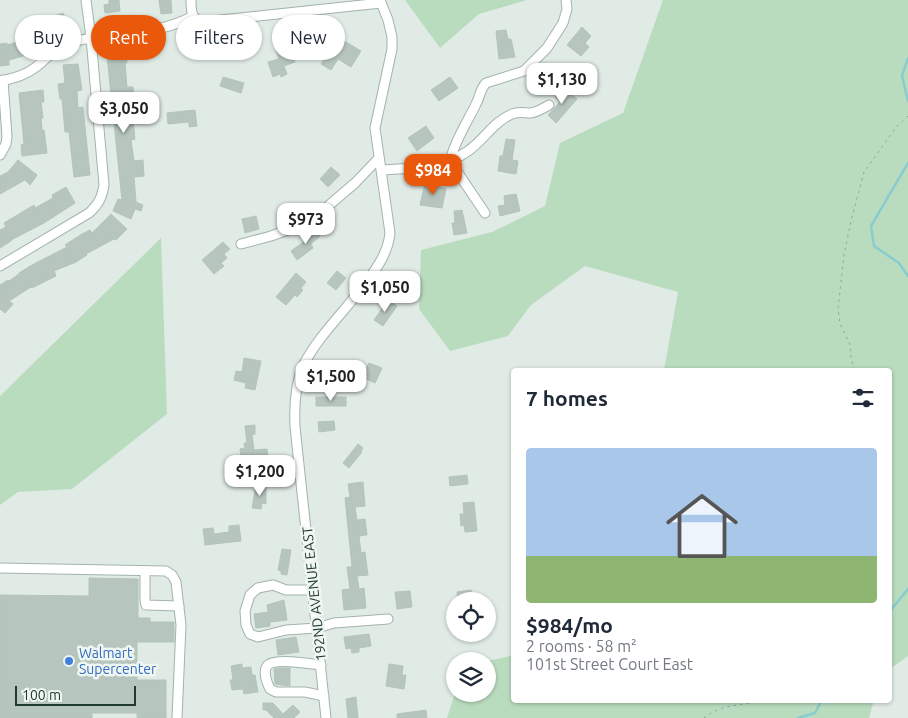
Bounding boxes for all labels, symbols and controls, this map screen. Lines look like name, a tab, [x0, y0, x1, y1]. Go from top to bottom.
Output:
chip: Buy	[15, 15, 81, 60]
chip: Rent	[91, 15, 166, 60]
chip: Filters	[176, 15, 262, 60]
chip: New	[272, 15, 345, 60]
pin: $1,130	[521, 62, 603, 105]
text: $1,130	[537, 70, 587, 88]
pin: $3,050	[83, 92, 165, 134]
text: $3,050	[99, 99, 149, 117]
pin: $984	[403, 154, 463, 196]
text: $984	[415, 161, 451, 179]
pin: $973	[276, 202, 336, 245]
text: $973	[288, 210, 324, 228]
pin: $1,050	[344, 270, 426, 313]
text: $1,050	[360, 278, 410, 296]
pin: $1,500	[290, 360, 372, 402]
text: $1,500	[306, 367, 356, 385]
icon: filters	[849, 384, 877, 412]
text: 7 homes	[526, 386, 608, 410]
pin: $1,200	[219, 454, 301, 497]
text: $1,200	[235, 462, 285, 480]
icon: home	[657, 481, 747, 571]
street label: 192ND AVENUE EAST	[299, 526, 329, 662]
map controls	[446, 592, 496, 702]
button: locate	[446, 592, 496, 642]
text: $984/mo	[526, 613, 613, 637]
text: 2 rooms · 58 m²	[526, 637, 637, 655]
place label: Walmart Supercenter	[79, 645, 157, 677]
button: layers	[446, 652, 496, 702]
marker: Walmart Supercenter	[63, 655, 75, 667]
text: 101st Street Court East	[526, 655, 693, 673]
scale bar	[15, 683, 136, 706]
text: 100 m	[22, 687, 61, 703]

